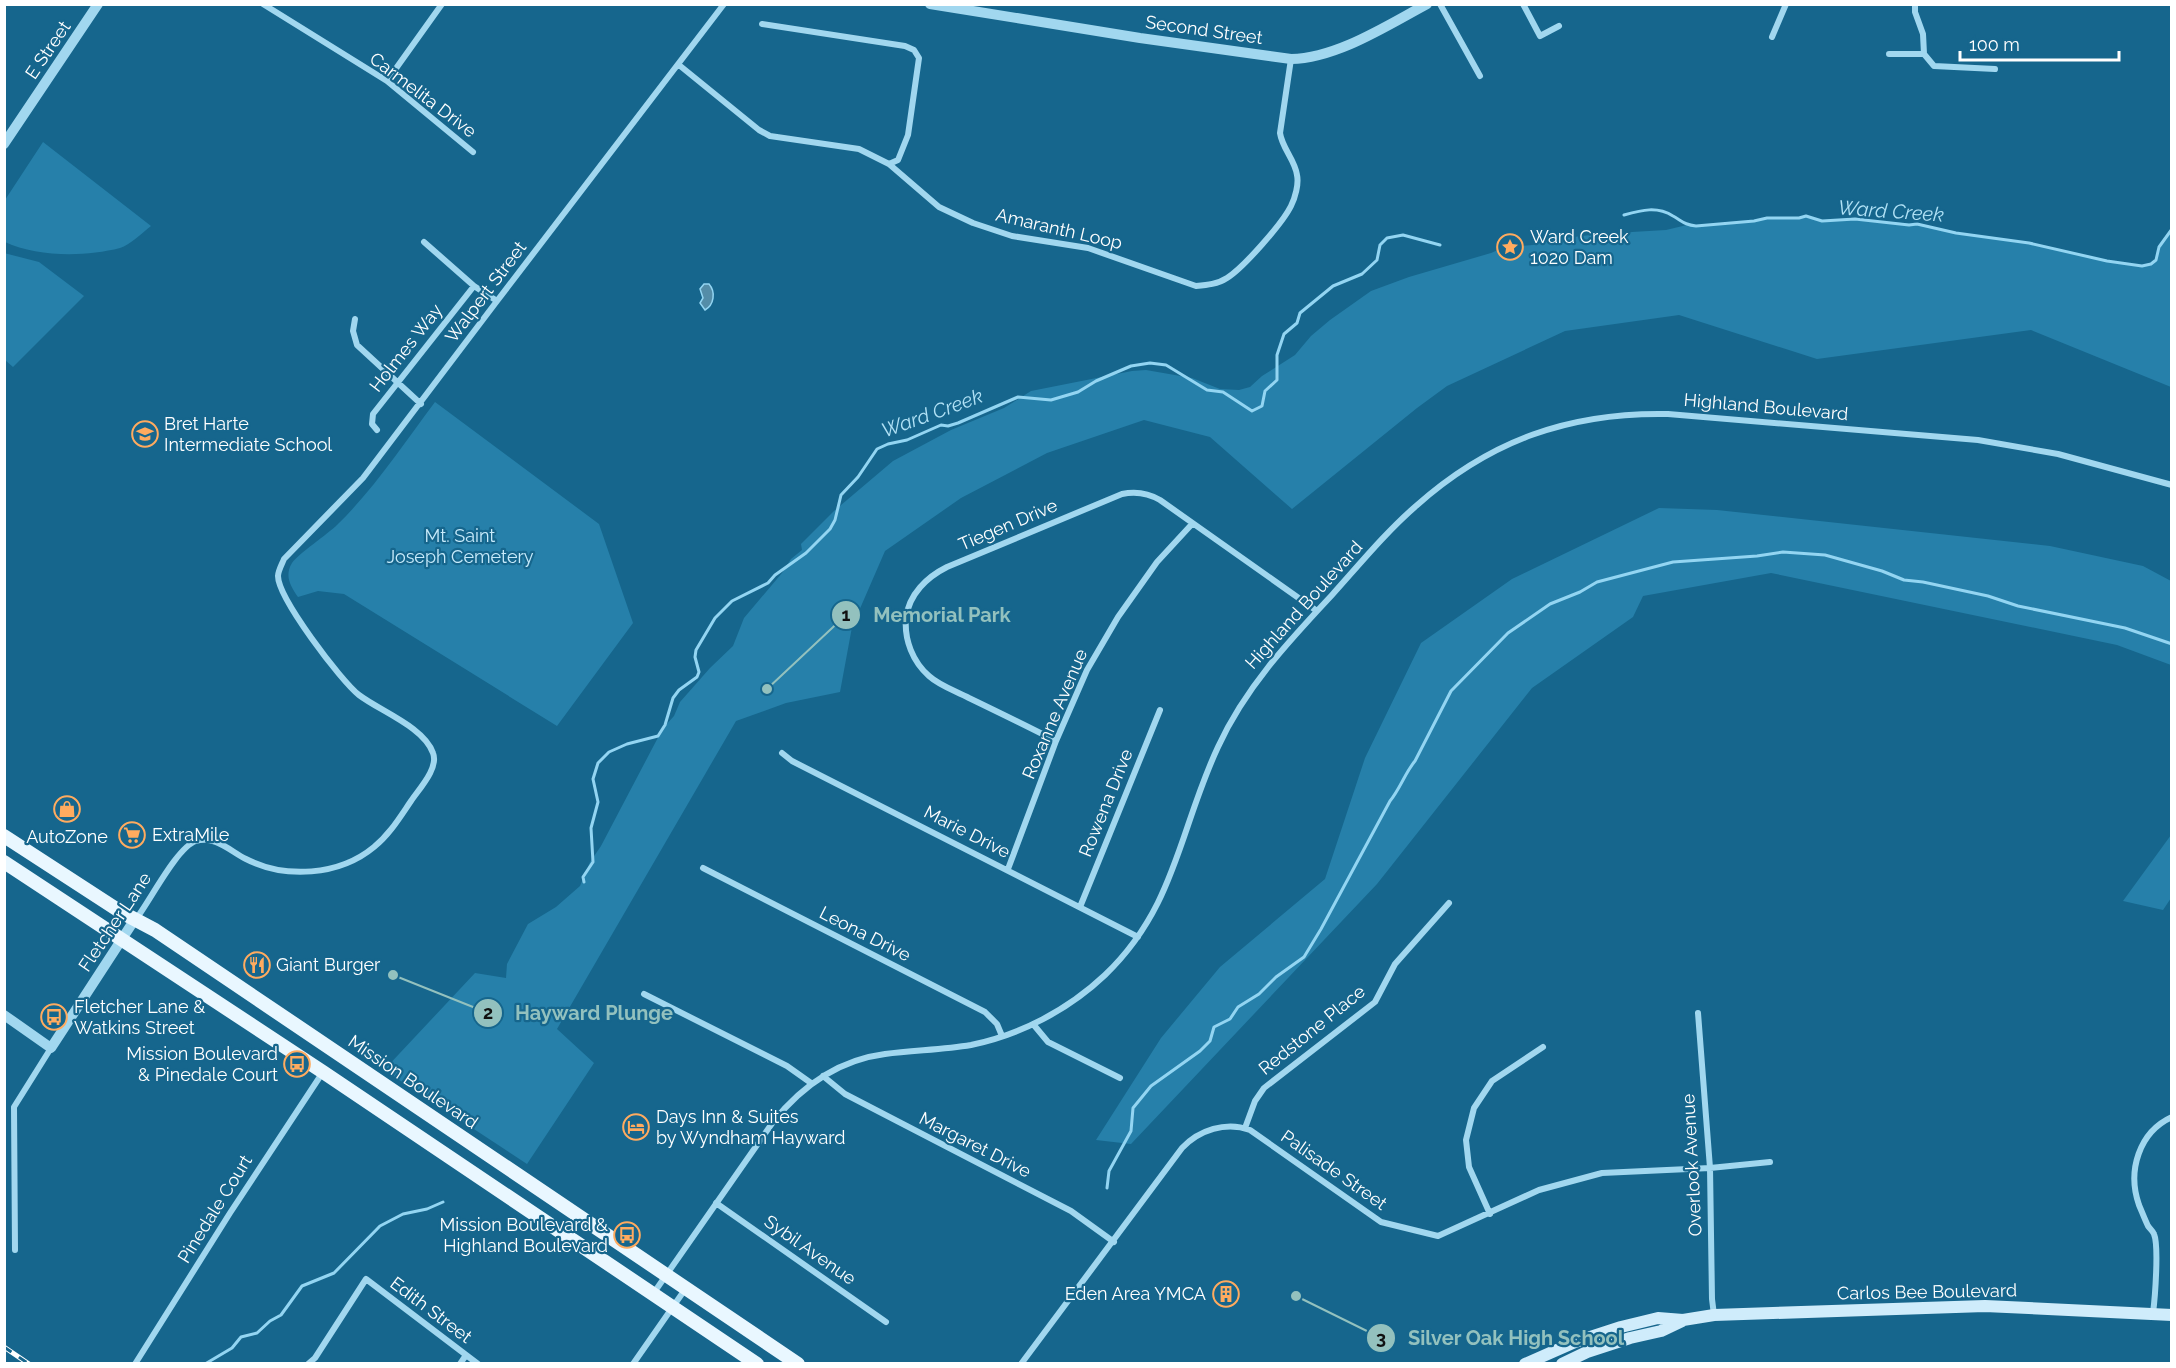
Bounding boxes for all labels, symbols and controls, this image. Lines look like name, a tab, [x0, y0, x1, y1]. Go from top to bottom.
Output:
street label: Second Street	[1144, 11, 1264, 48]
street label: E Street	[21, 17, 75, 83]
scale bar	[1960, 24, 2119, 62]
text: 100 m	[1969, 34, 2020, 55]
street label: Carmelita Drive	[366, 48, 481, 142]
water label: Ward Creek	[1837, 195, 1945, 227]
street label: Amaranth Loop	[994, 204, 1124, 253]
place label: Ward Creek 1020 Dam	[1530, 226, 1629, 268]
place icon: Ward Creek 1020 Dam	[1495, 232, 1525, 262]
street label: Walpert Street	[441, 237, 530, 346]
street label: Holmes Way	[365, 299, 447, 396]
water label: Ward Creek	[878, 383, 986, 442]
street label: Highland Boulevard	[1683, 389, 1849, 424]
place label: Bret Harte Intermediate School	[164, 413, 332, 455]
school or university icon: Bret Harte Intermediate School	[130, 419, 160, 449]
street label: Tiegen Drive	[955, 494, 1061, 555]
park label: Mt. Saint Joseph Cemetery	[386, 525, 534, 567]
street label: Highland Boulevard	[1241, 536, 1367, 673]
callout: Memorial Park	[831, 596, 1023, 634]
text: Memorial Park	[873, 603, 1012, 627]
text: 1	[842, 604, 851, 625]
street label: Roxanne Avenue	[1018, 645, 1092, 782]
street label: Rowena Drive	[1074, 745, 1137, 860]
shop icon: AutoZone	[52, 794, 82, 824]
street label: Marie Drive	[921, 801, 1014, 862]
supermarket icon: ExtraMile	[117, 820, 147, 850]
place label: ExtraMile	[152, 824, 230, 845]
place label: AutoZone	[26, 826, 108, 847]
street label: Fletcher Lane	[74, 868, 156, 975]
street label: Leona Drive	[816, 902, 915, 966]
restaurant icon: Giant Burger	[242, 950, 272, 980]
place label: Giant Burger	[276, 954, 381, 975]
street label: Redstone Place	[1254, 980, 1369, 1079]
callout: Hayward Plunge	[473, 994, 685, 1032]
place label: Fletcher Lane & Watkins Street	[74, 996, 205, 1038]
text: Hayward Plunge	[515, 1001, 673, 1025]
bus stop icon: Fletcher Lane & Watkins Street	[39, 1002, 69, 1032]
text: 2	[483, 1002, 493, 1023]
street label: Mission Boulevard	[344, 1030, 482, 1133]
place label: Mission Boulevard & Pinedale Court	[126, 1043, 278, 1085]
bus stop icon: Mission Boulevard & Pinedale Court	[282, 1049, 312, 1079]
street label: Overlook Avenue	[1677, 1093, 1706, 1237]
place label: Days Inn & Suites by Wyndham Hayward	[656, 1106, 845, 1148]
street label: Margaret Drive	[916, 1107, 1035, 1182]
hotel icon: Days Inn & Suites by Wyndham Hayward	[621, 1112, 651, 1142]
street label: Palisade Street	[1277, 1125, 1391, 1214]
street label: Pinedale Court	[173, 1151, 256, 1267]
street label: Sybil Avenue	[760, 1210, 860, 1289]
place label: Mission Boulevard & Highland Boulevard	[440, 1214, 608, 1256]
bus stop icon: Mission Boulevard & Highland Boulevard	[612, 1220, 642, 1250]
street label: Edith Street	[386, 1272, 476, 1347]
building icon: Eden Area YMCA	[1211, 1279, 1241, 1309]
street label: Carlos Bee Boulevard	[1837, 1279, 2017, 1304]
place label: Eden Area YMCA	[1065, 1283, 1206, 1304]
callout: Silver Oak High School	[1366, 1319, 1636, 1357]
text: Silver Oak High School	[1408, 1326, 1625, 1350]
text: 3	[1376, 1327, 1386, 1348]

